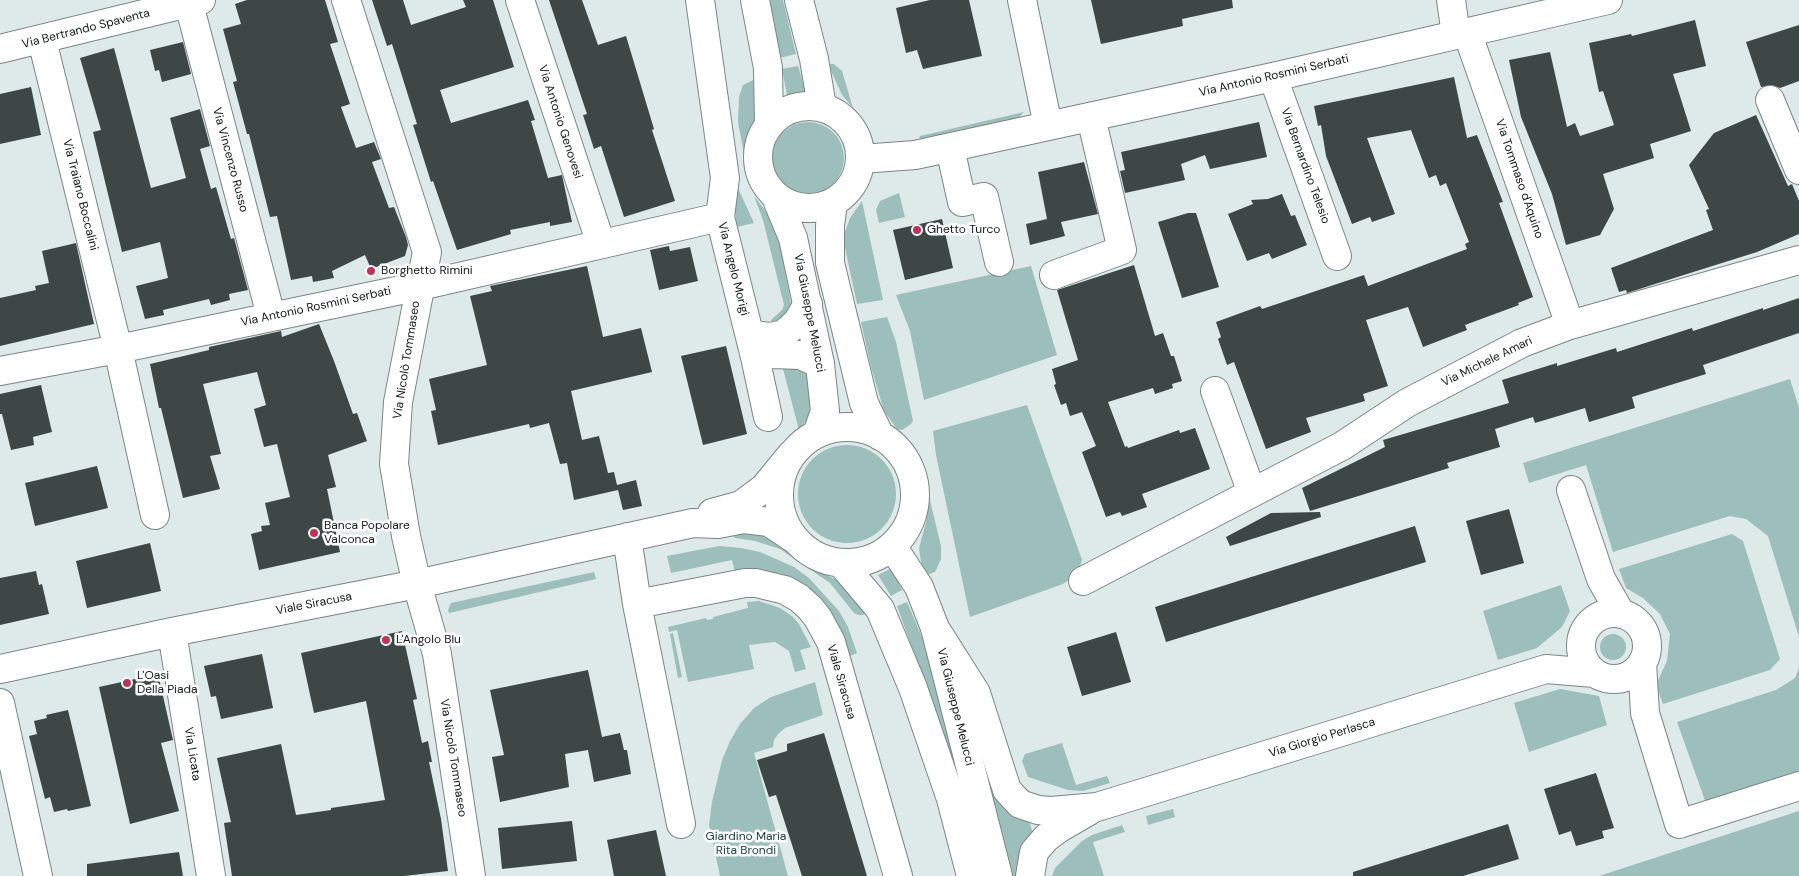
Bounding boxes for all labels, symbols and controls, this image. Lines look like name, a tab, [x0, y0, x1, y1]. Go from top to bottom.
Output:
street label: Via Bertrando Spaventa	[21, 6, 151, 52]
street label: Via Antonio Rosmini Serbati	[1198, 52, 1350, 100]
street label: Via Antonio Genovesi	[535, 63, 585, 181]
street label: Via Vincenzo Russo	[209, 106, 251, 214]
street label: Via Bernardino Telesio	[1277, 106, 1333, 226]
street label: Via Tommaso d'Aquino	[1492, 117, 1546, 241]
street label: Via Traiano Boccalini	[59, 138, 101, 252]
street label: Via Angelo Morigi	[714, 221, 752, 317]
place label: Ghetto Turco	[927, 223, 1000, 237]
marker: Ghetto Turco	[911, 224, 923, 236]
street label: Via Giuseppe Melucci	[790, 253, 828, 373]
place label: Borghetto Rimini	[381, 264, 473, 278]
marker: Borghetto Rimini	[365, 265, 377, 277]
street label: Via Antonio Rosmini Serbati	[240, 284, 392, 330]
street label: Via Nicolò Tommaseo	[391, 300, 423, 420]
street label: Via Michele Amari	[1439, 334, 1535, 390]
place label: Banca Popolare Valconca	[324, 519, 410, 547]
marker: Banca Popolare Valconca	[308, 527, 320, 539]
street label: Viale Siracusa	[275, 590, 353, 618]
place label: L'Angolo Blu	[396, 633, 461, 647]
marker: L'Angolo Blu	[380, 634, 392, 646]
street label: Viale Siracusa	[823, 643, 859, 721]
street label: Via Giuseppe Melucci	[933, 647, 977, 767]
place label: L'Oasi Della Piada	[137, 669, 198, 697]
marker: L'Oasi Della Piada	[121, 677, 133, 689]
street label: Via Nicolò Tommaseo	[437, 698, 469, 818]
street label: Via Giorgio Perlasca	[1267, 715, 1377, 761]
street label: Via Licata	[181, 726, 203, 782]
park label: Giardino Maria Rita Brondi	[706, 830, 786, 858]

